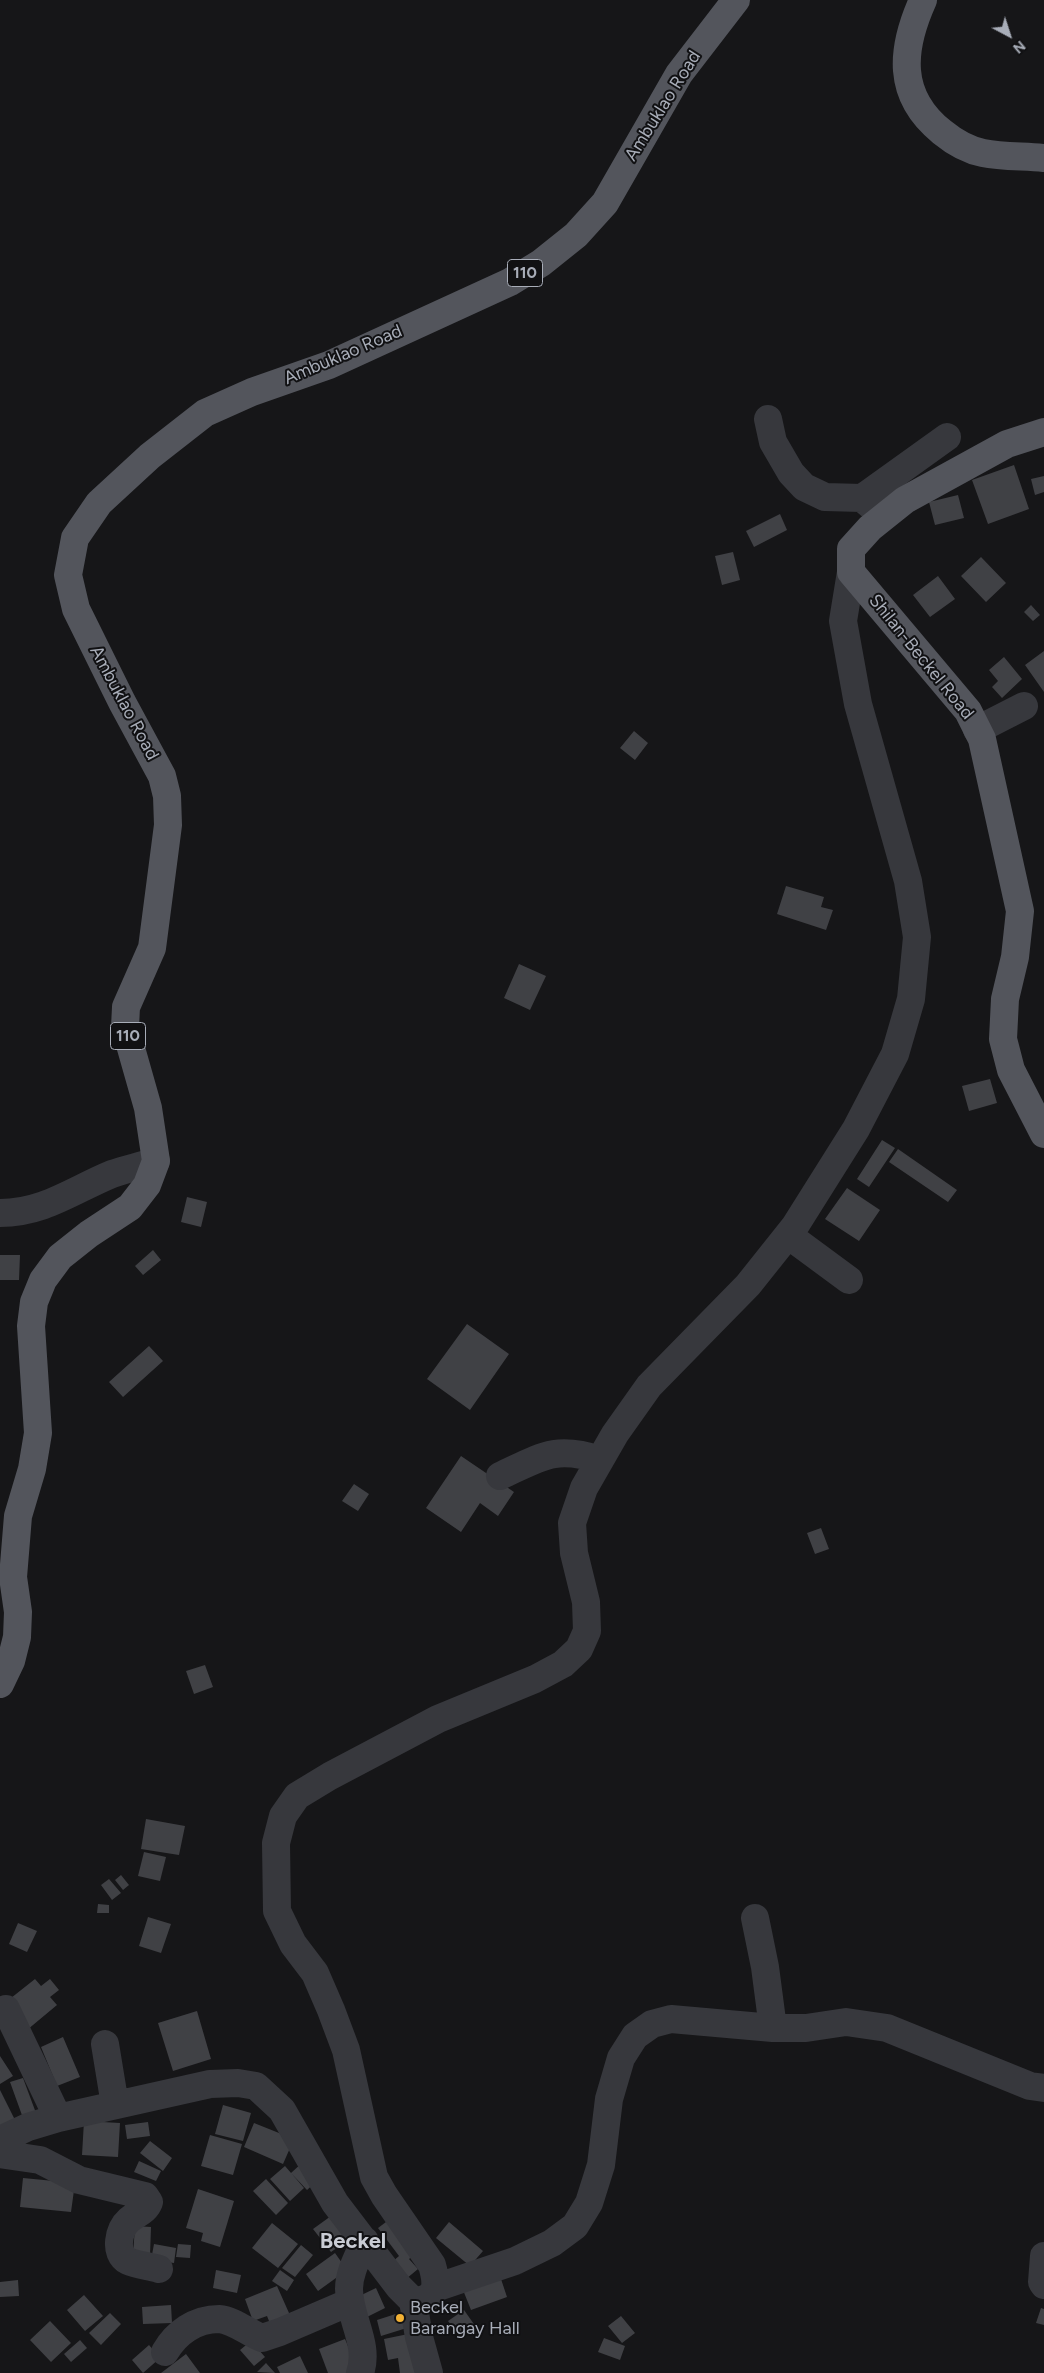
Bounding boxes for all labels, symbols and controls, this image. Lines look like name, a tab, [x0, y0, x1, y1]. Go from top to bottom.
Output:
north arrow	[984, 10, 1034, 60]
text: N	[1009, 37, 1029, 57]
street label: Ambuklao Road	[620, 47, 706, 165]
road number: 110	[508, 260, 542, 286]
street label: Ambuklao Road	[281, 320, 405, 390]
street label: Shilan-Beckel Road	[864, 590, 978, 724]
street label: Ambuklao Road	[85, 642, 163, 764]
road number: 110	[110, 1022, 146, 1050]
district label: Beckel	[320, 2229, 386, 2255]
place label: Beckel Barangay Hall	[410, 2297, 520, 2340]
marker: Beckel Barangay Hall	[394, 2312, 406, 2324]

